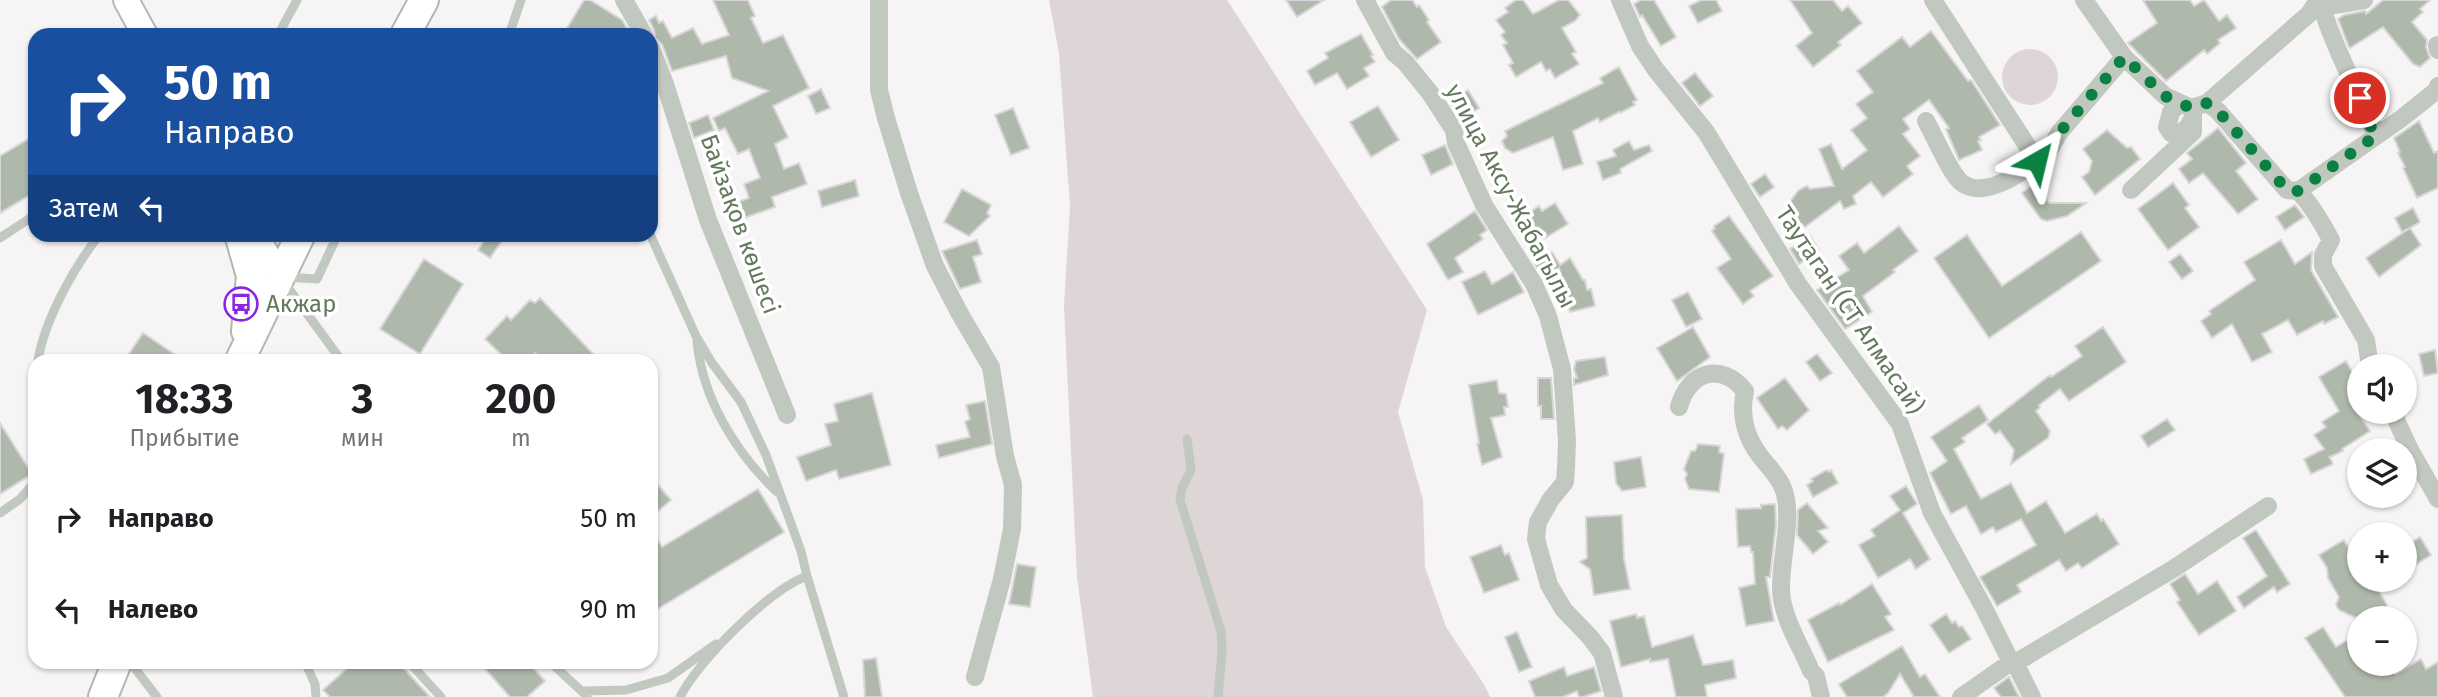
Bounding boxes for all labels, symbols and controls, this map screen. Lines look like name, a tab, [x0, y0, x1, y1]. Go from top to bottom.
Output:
text: 50 m	[164, 53, 272, 112]
icon: right	[49, 56, 140, 147]
pin	[2330, 68, 2390, 128]
street label: улица Аксу-Жабагылы	[1440, 79, 1582, 313]
icon: arrive	[2341, 79, 2379, 117]
text: Направо	[164, 113, 295, 151]
position arrow	[2000, 124, 2074, 198]
street label: Байзақов көшесі	[695, 130, 785, 318]
icon: left	[133, 189, 171, 227]
text: Затем	[49, 193, 119, 224]
street label: Таутаган (СТ Алмасай)	[1770, 201, 1930, 419]
bus stop icon: Акжар	[222, 285, 260, 323]
place label: Акжар	[266, 290, 336, 318]
map controls	[2347, 354, 2417, 676]
button: sound	[2347, 354, 2417, 424]
text: 18:33	[135, 374, 234, 424]
text: 3	[352, 374, 373, 424]
text: 200	[486, 374, 556, 424]
text: Прибытие	[130, 424, 239, 452]
text: мин	[341, 424, 384, 452]
text: m	[511, 424, 531, 452]
button: layers	[2347, 438, 2417, 508]
icon: right	[49, 500, 87, 538]
text: Направо	[108, 503, 214, 534]
text: 50 m	[580, 503, 637, 534]
button: +	[2347, 522, 2417, 592]
icon: left	[49, 591, 87, 629]
text: Налево	[108, 594, 198, 625]
text: 90 m	[580, 594, 637, 625]
button: −	[2347, 606, 2417, 676]

